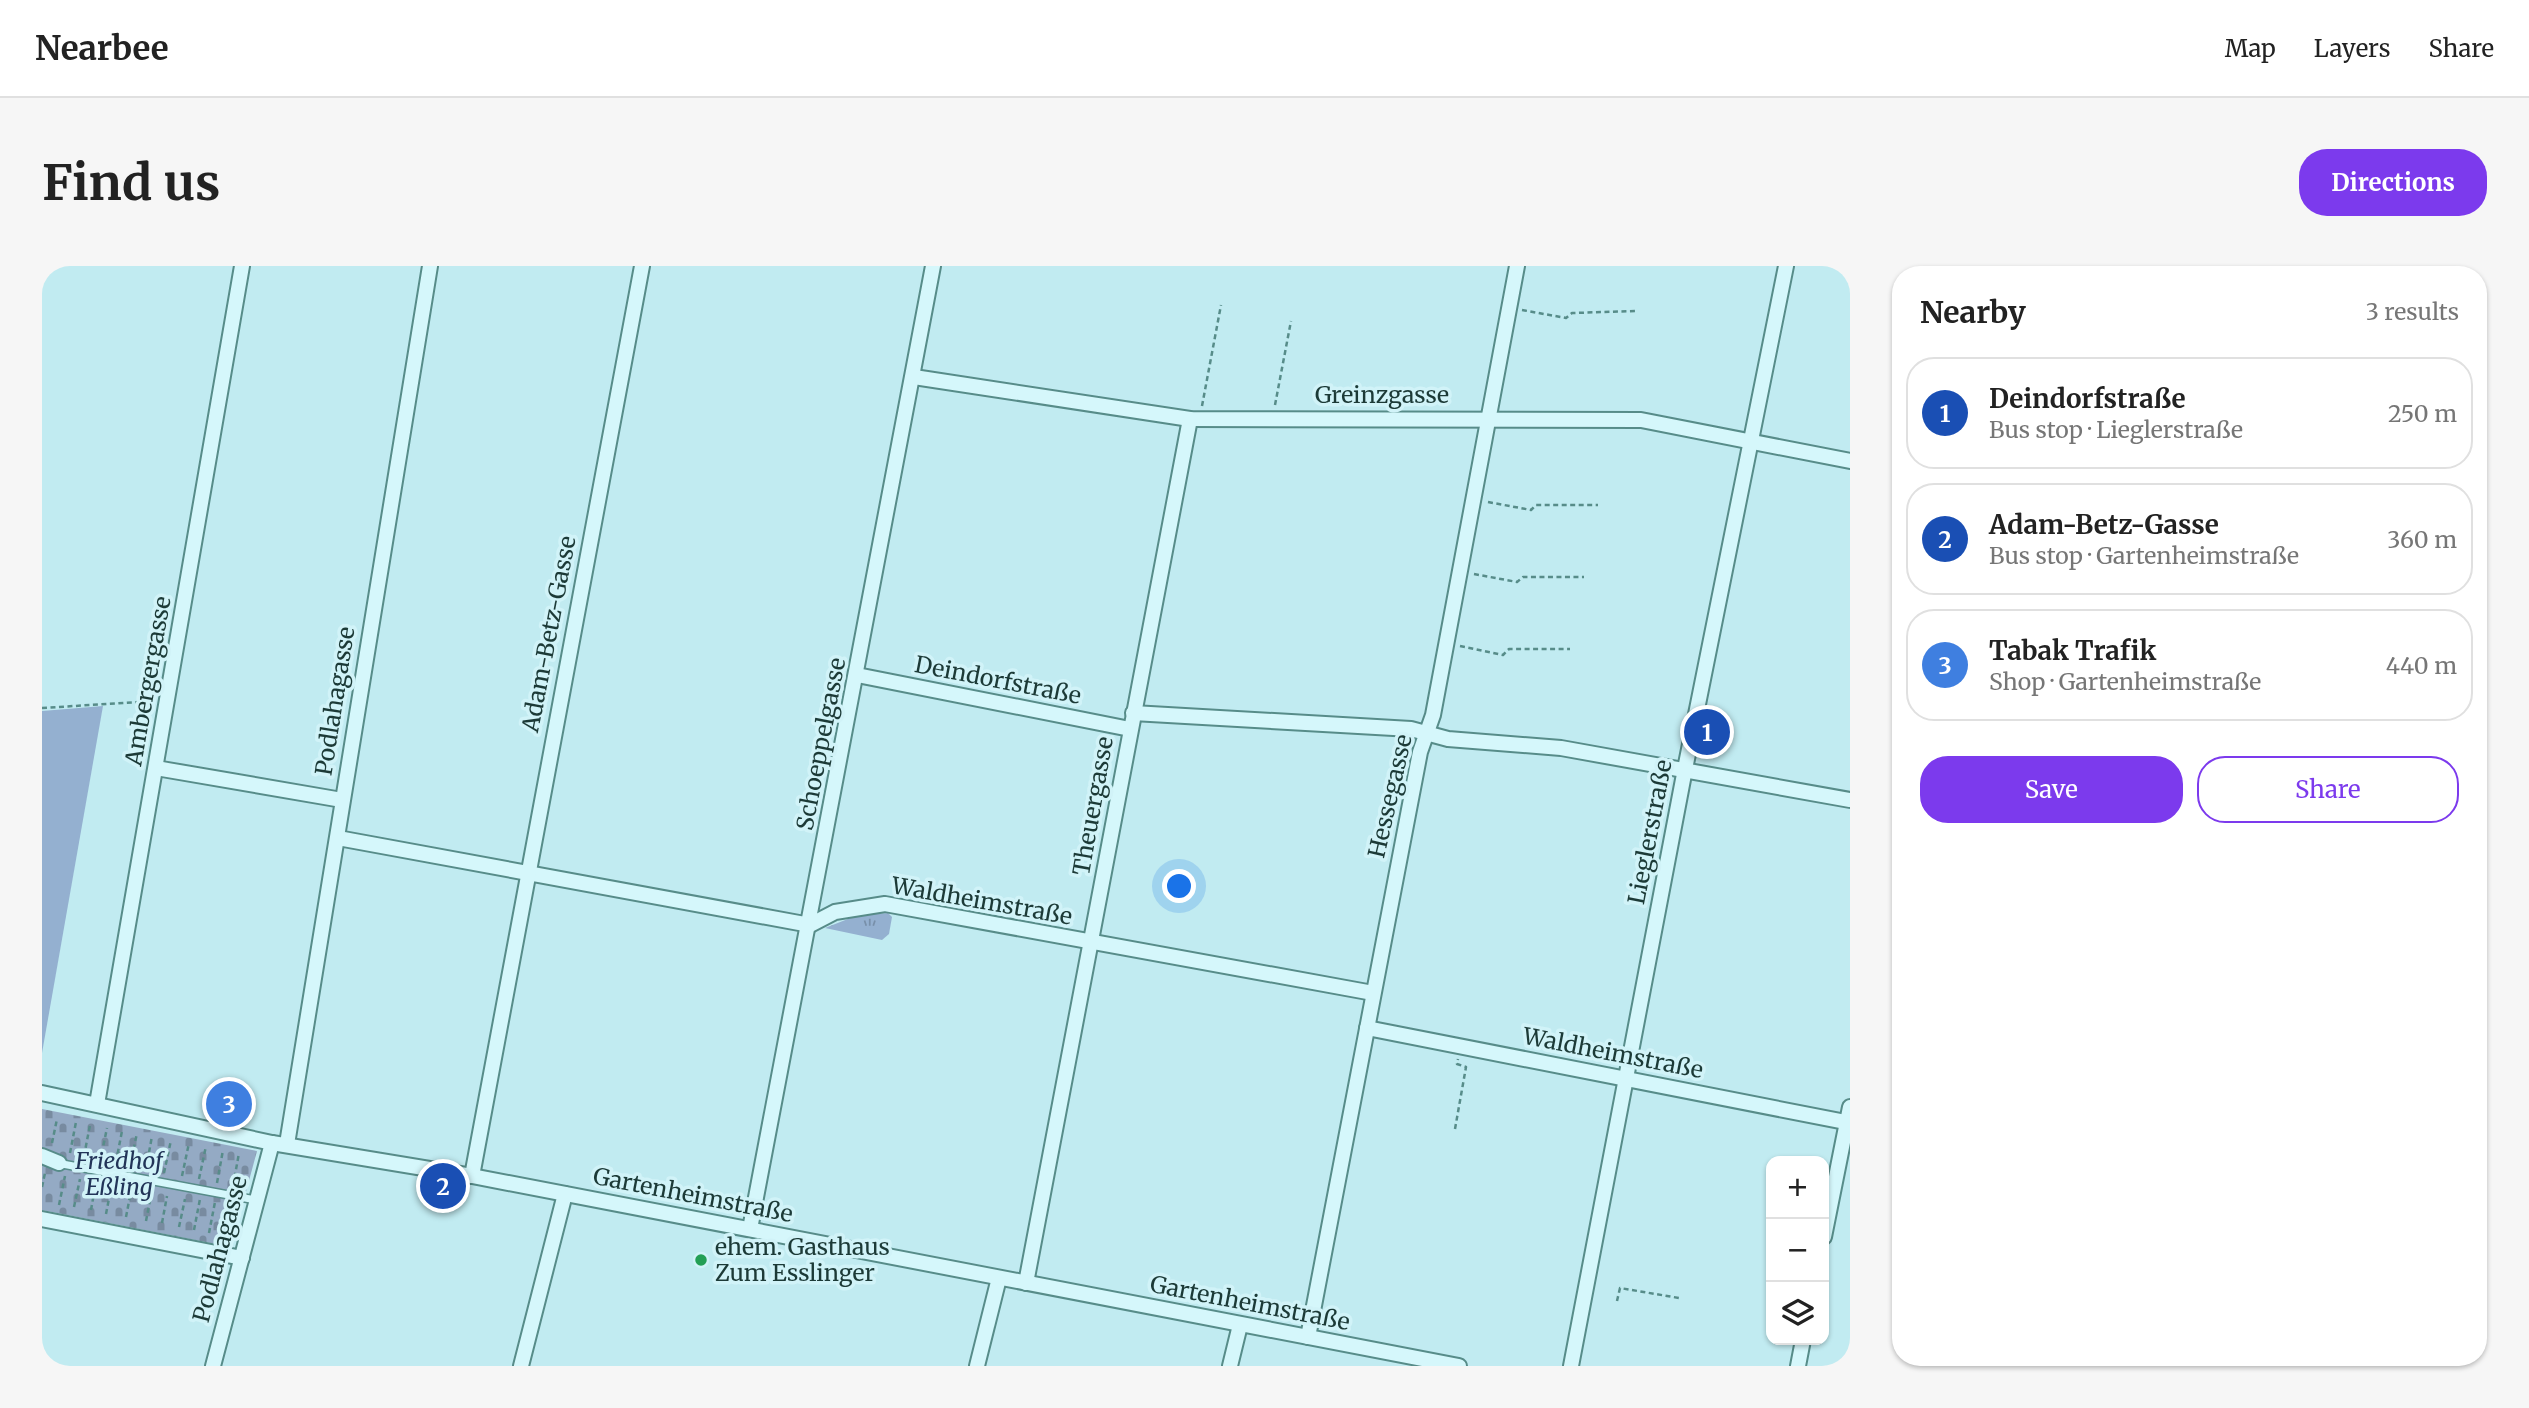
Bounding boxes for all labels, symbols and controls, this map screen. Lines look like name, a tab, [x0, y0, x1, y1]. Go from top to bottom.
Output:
text: Nearbee	[35, 28, 169, 69]
text: Map	[2225, 33, 2276, 64]
text: Layers	[2314, 33, 2390, 64]
text: Share	[2428, 33, 2494, 64]
button: Directions	[2299, 149, 2487, 216]
text: Find us	[42, 152, 220, 213]
text: Nearby	[1920, 293, 2026, 331]
text: 3 results	[2366, 297, 2459, 326]
street label: Greinzgasse	[1315, 380, 1449, 409]
text: Deindorfstraße	[1989, 382, 2186, 415]
text: 1	[1940, 399, 1950, 428]
text: 250 m	[2388, 399, 2457, 428]
text: Bus stop · Lieglerstraße	[1989, 415, 2243, 444]
text: Adam-Betz-Gasse	[1989, 508, 2219, 541]
text: 2	[1938, 525, 1952, 554]
text: 360 m	[2387, 525, 2457, 554]
street label: Adam-Betz-Gasse	[515, 533, 582, 735]
text: Bus stop · Gartenheimstraße	[1989, 541, 2299, 570]
street label: Ambergergasse	[118, 594, 177, 769]
street label: Podlahagasse	[308, 624, 361, 777]
text: Tabak Trafik	[1989, 634, 2156, 667]
street label: Deindorfstraße	[912, 649, 1084, 710]
text: 3	[1938, 651, 1952, 680]
text: 440 m	[2386, 651, 2457, 680]
street label: Schoeppelgasse	[790, 655, 851, 833]
text: Shop · Gartenheimstraße	[1989, 667, 2261, 696]
pin: 1	[1684, 706, 1730, 758]
street label: Hessegasse	[1361, 731, 1418, 860]
street label: Theuergasse	[1066, 734, 1119, 878]
button: Save	[1920, 756, 2183, 823]
button: Share	[2197, 756, 2459, 823]
street label: Lieglerstraße	[1621, 757, 1678, 907]
your location	[1162, 869, 1196, 903]
street label: Waldheimstraße	[889, 870, 1075, 931]
street label: Waldheimstraße	[1520, 1021, 1706, 1084]
pin: 3	[206, 1078, 252, 1130]
park label: Friedhof Eßling	[74, 1146, 165, 1201]
map controls	[1766, 1156, 1829, 1345]
button: +	[1766, 1156, 1829, 1219]
pin: 2	[420, 1160, 466, 1212]
street label: Gartenheimstraße	[591, 1161, 795, 1228]
street label: Podlahagasse	[186, 1173, 253, 1325]
button: −	[1766, 1219, 1829, 1282]
place label: ehem. Gasthaus Zum Esslinger	[715, 1232, 890, 1287]
marker: ehem. Gasthaus Zum Esslinger	[693, 1252, 709, 1268]
street label: Gartenheimstraße	[1148, 1269, 1352, 1336]
button: layers	[1766, 1282, 1829, 1345]

